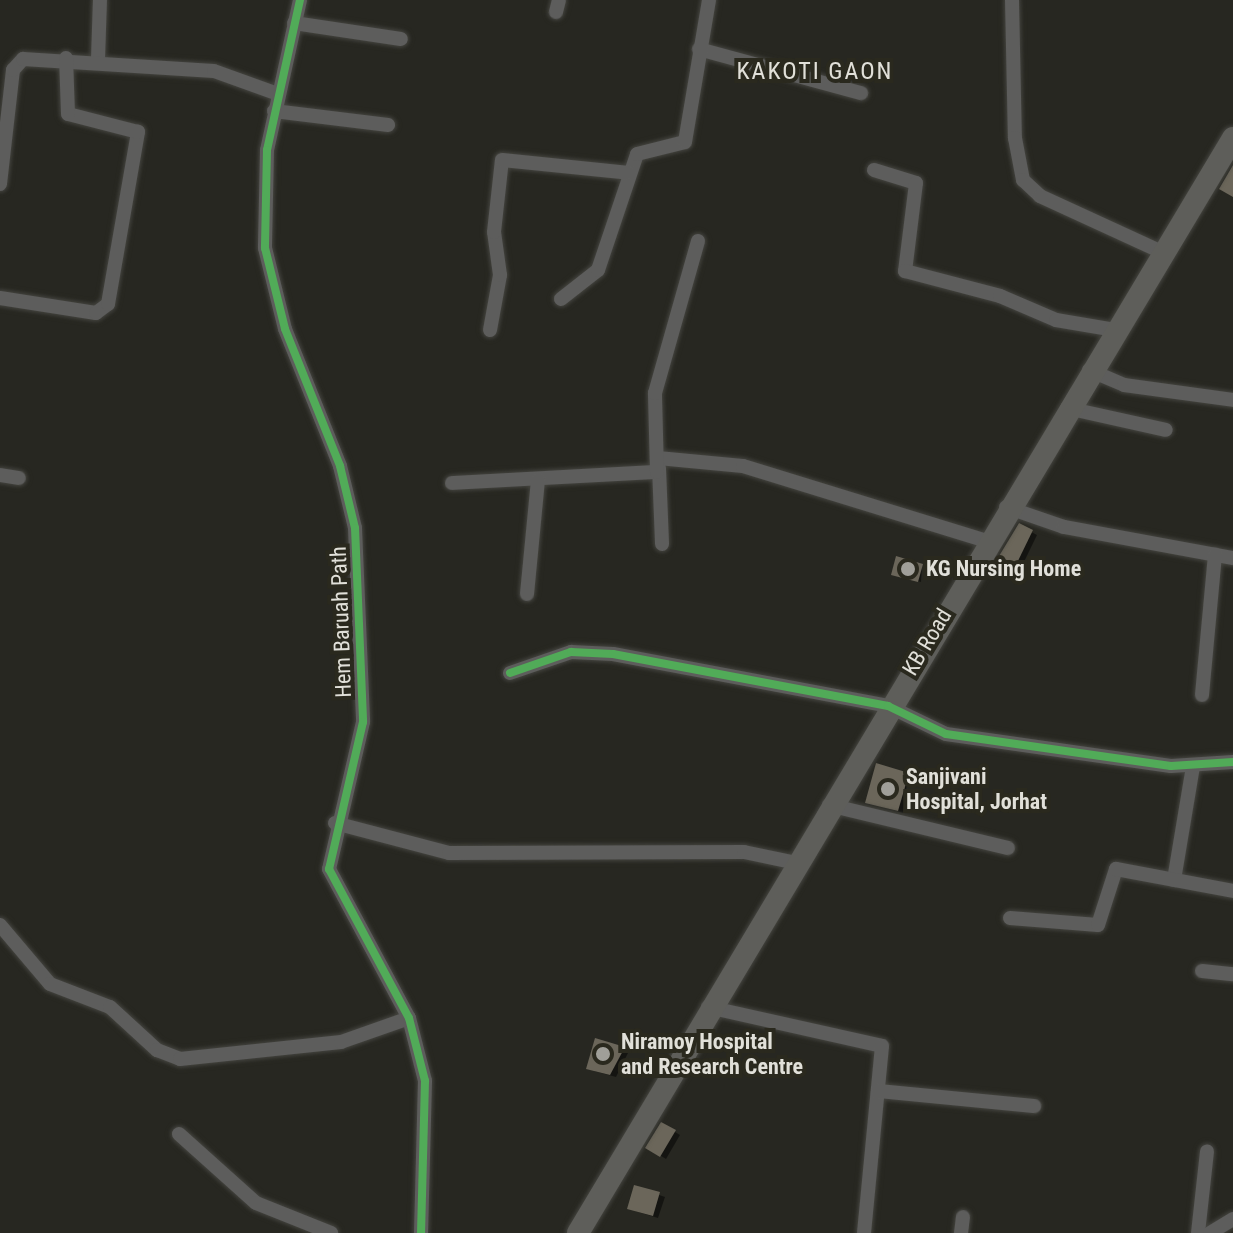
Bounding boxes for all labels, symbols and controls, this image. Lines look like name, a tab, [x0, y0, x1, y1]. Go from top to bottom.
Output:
district label: KAKOTI GAON	[737, 58, 893, 86]
street label: Hem Baruah Path	[325, 546, 357, 698]
place label: KG Nursing Home	[926, 556, 1081, 582]
marker: KG Nursing Home	[897, 558, 919, 580]
street label: KB Road	[897, 604, 957, 680]
place label: Sanjivani Hospital, Jorhat	[906, 763, 1047, 814]
marker: Sanjivani Hospital, Jorhat	[877, 778, 899, 800]
place label: Niramoy Hospital and Research Centre	[621, 1028, 803, 1080]
marker: Niramoy Hospital and Research Centre	[592, 1043, 614, 1065]

